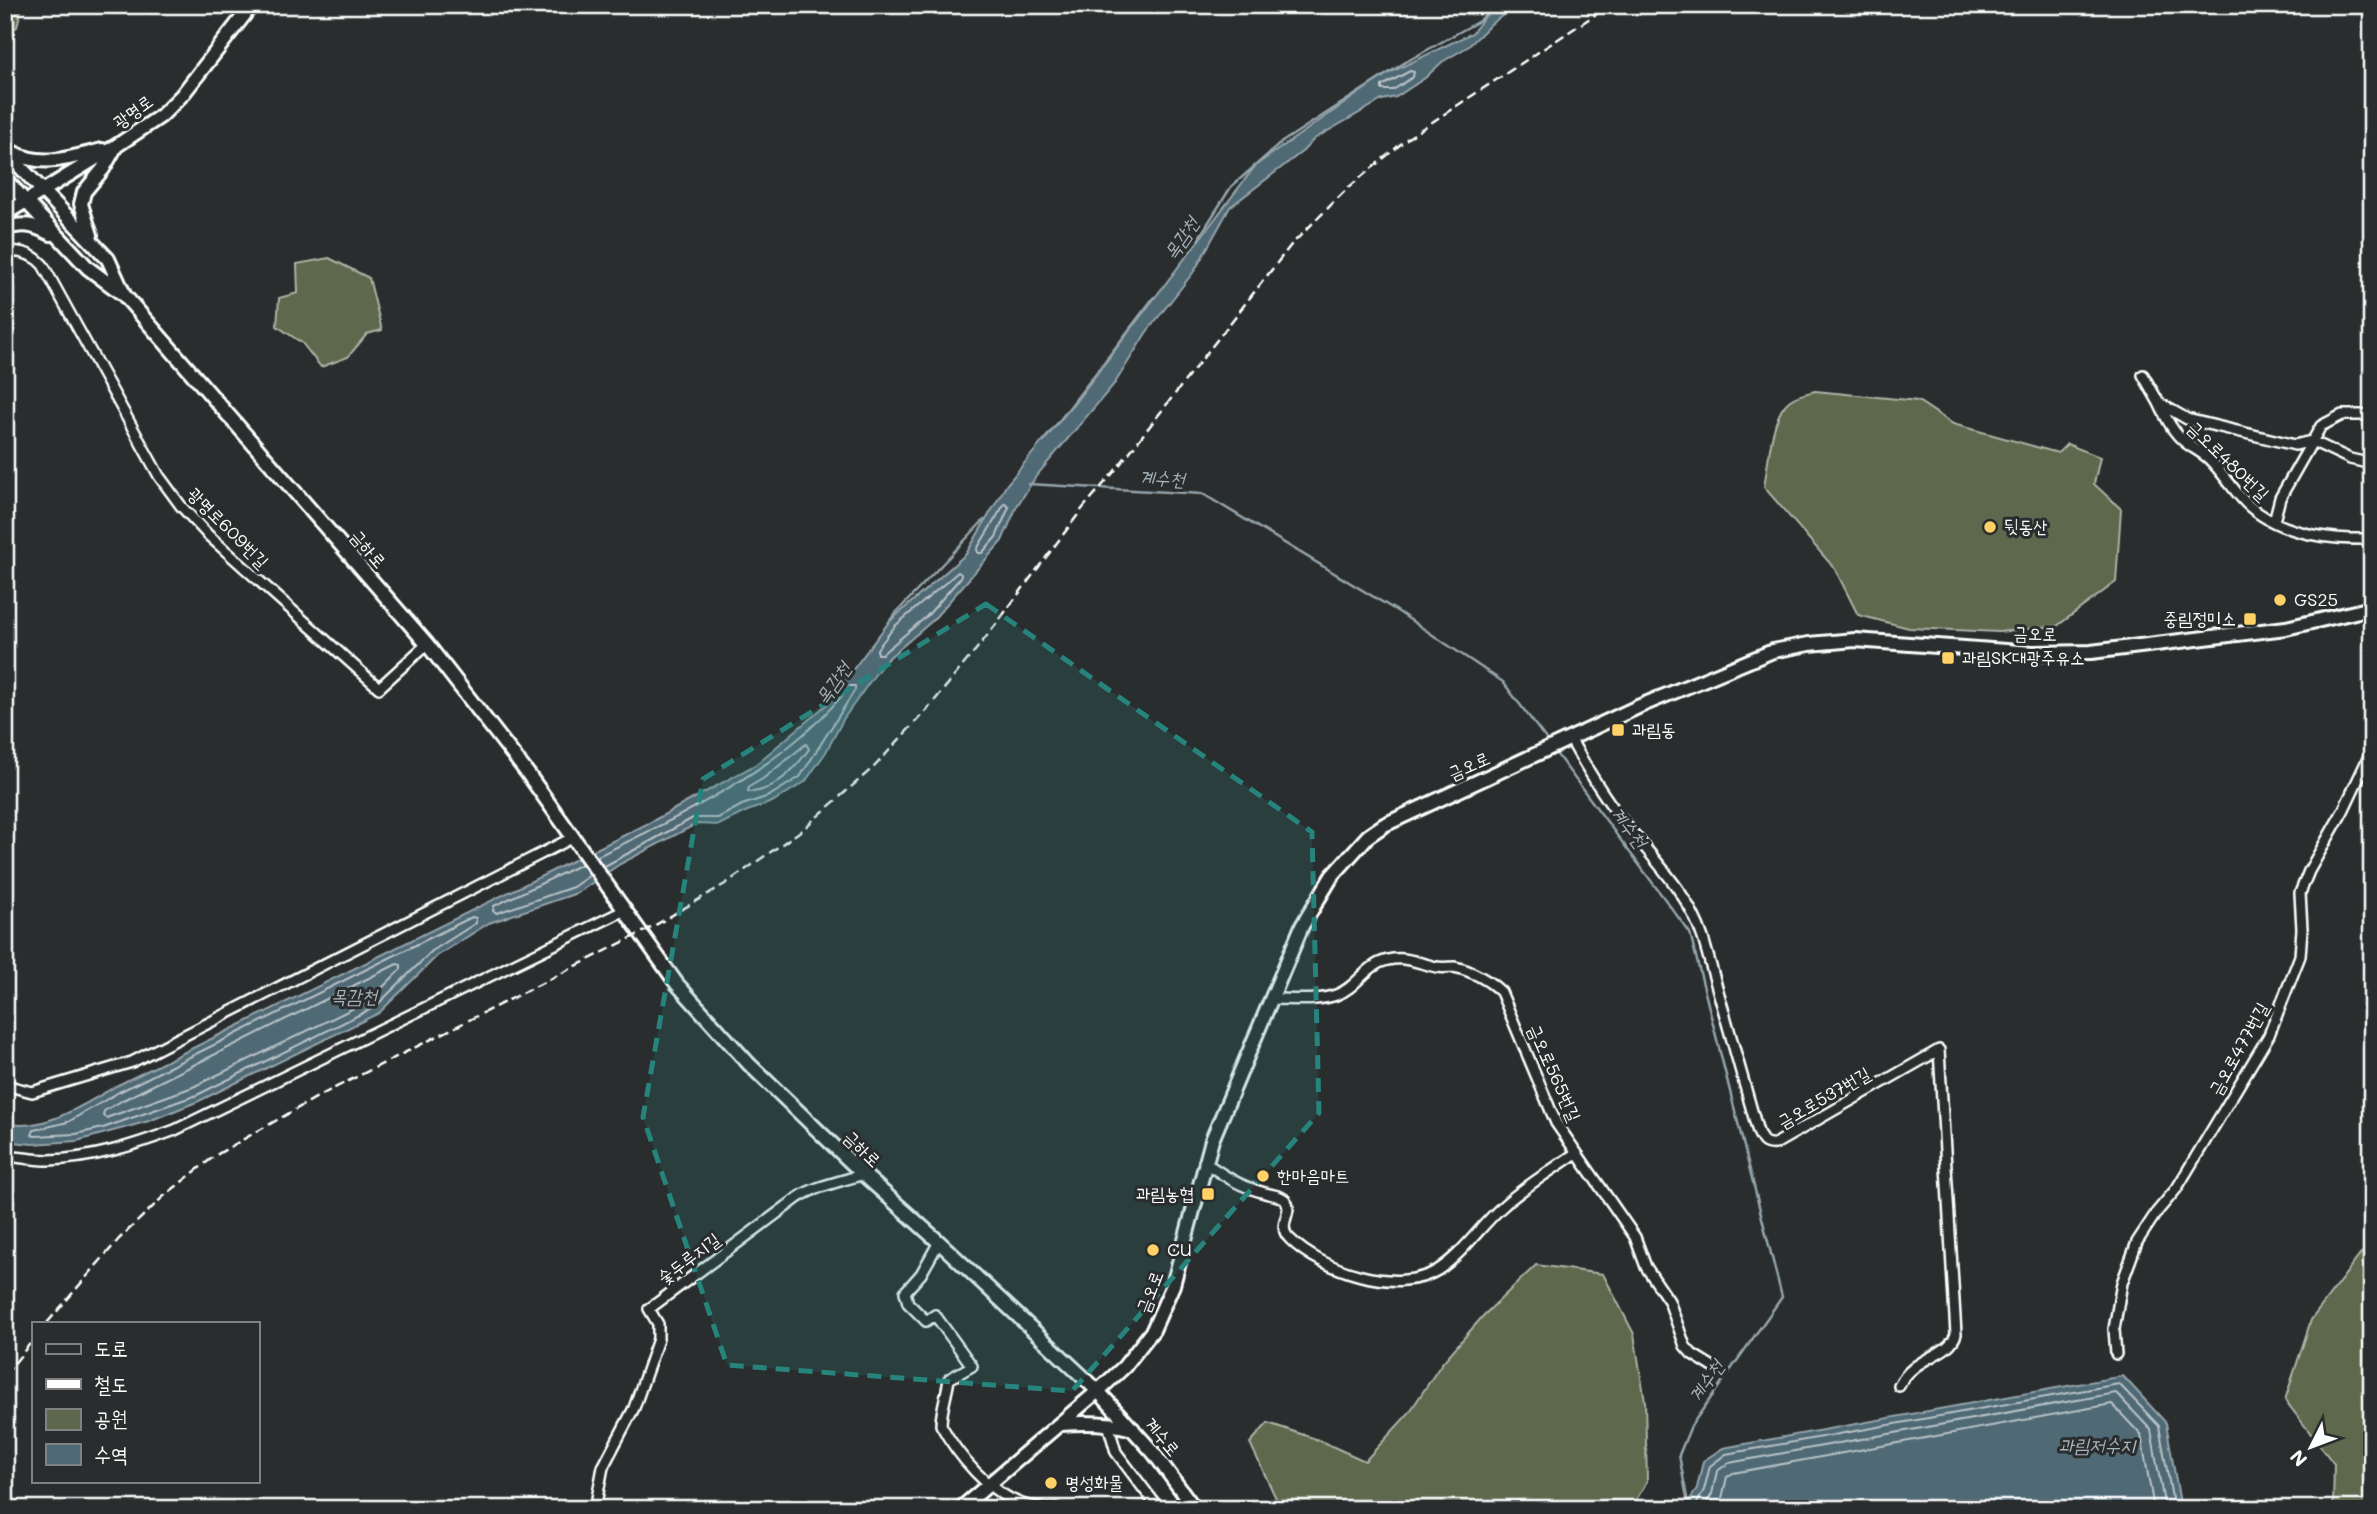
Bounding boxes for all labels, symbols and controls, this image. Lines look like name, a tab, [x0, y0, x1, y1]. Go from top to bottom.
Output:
street label: 광명로	[108, 89, 157, 134]
water label: 목감천	[1157, 210, 1205, 264]
street label: 금오로480번길	[2183, 415, 2275, 506]
water label: 계수천	[1138, 464, 1187, 491]
street label: 광명로609번길	[183, 482, 275, 573]
place label: 뒷동산	[2004, 514, 2048, 538]
marker: 뒷동산	[1982, 519, 1998, 535]
street label: 금하로	[345, 524, 392, 573]
place label: GS25	[2294, 587, 2338, 611]
marker: GS25	[2272, 592, 2288, 608]
place label: 중림정미소	[2164, 606, 2236, 630]
marker: 중림정미소	[2242, 611, 2258, 627]
street label: 금오로	[2013, 621, 2057, 645]
place label: 과림SK대광주유소	[1962, 645, 2084, 669]
marker: 과림SK대광주유소	[1940, 650, 1956, 666]
water label: 목감천	[809, 655, 857, 709]
place label: 과림동	[1632, 717, 1675, 741]
marker: 과림동	[1610, 722, 1626, 738]
street label: 금오로	[1444, 745, 1493, 785]
water label: 계수천	[1606, 801, 1654, 854]
water label: 목감천	[331, 983, 379, 1008]
street label: 금오로477번길	[2203, 997, 2274, 1099]
street label: 금오로565번길	[1523, 1020, 1587, 1126]
street label: 금오로537번길	[1773, 1061, 1875, 1133]
street label: 금하로	[839, 1125, 887, 1172]
place label: 한마음마트	[1277, 1163, 1349, 1187]
marker: 한마음마트	[1255, 1168, 1271, 1184]
place label: 과림농협	[1136, 1181, 1194, 1205]
marker: 과림농협	[1200, 1186, 1216, 1202]
street label: 숯두루지길	[652, 1227, 725, 1290]
place label: CU	[1167, 1237, 1192, 1261]
marker: CU	[1145, 1242, 1161, 1258]
street label: 금오로	[1130, 1267, 1168, 1316]
legend	[32, 1322, 259, 1482]
text: 도로	[94, 1334, 128, 1361]
water label: 계수천	[1682, 1353, 1730, 1407]
text: 철도	[94, 1370, 128, 1397]
text: 공원	[94, 1404, 128, 1431]
street label: 계수로	[1140, 1412, 1186, 1461]
north arrow	[2276, 1412, 2346, 1482]
water label: 과림저수지	[2059, 1432, 2137, 1457]
text: 수역	[94, 1440, 128, 1467]
text: N	[2284, 1445, 2312, 1472]
place label: 명성화물	[1065, 1470, 1123, 1494]
marker: 명성화물	[1043, 1475, 1059, 1491]

